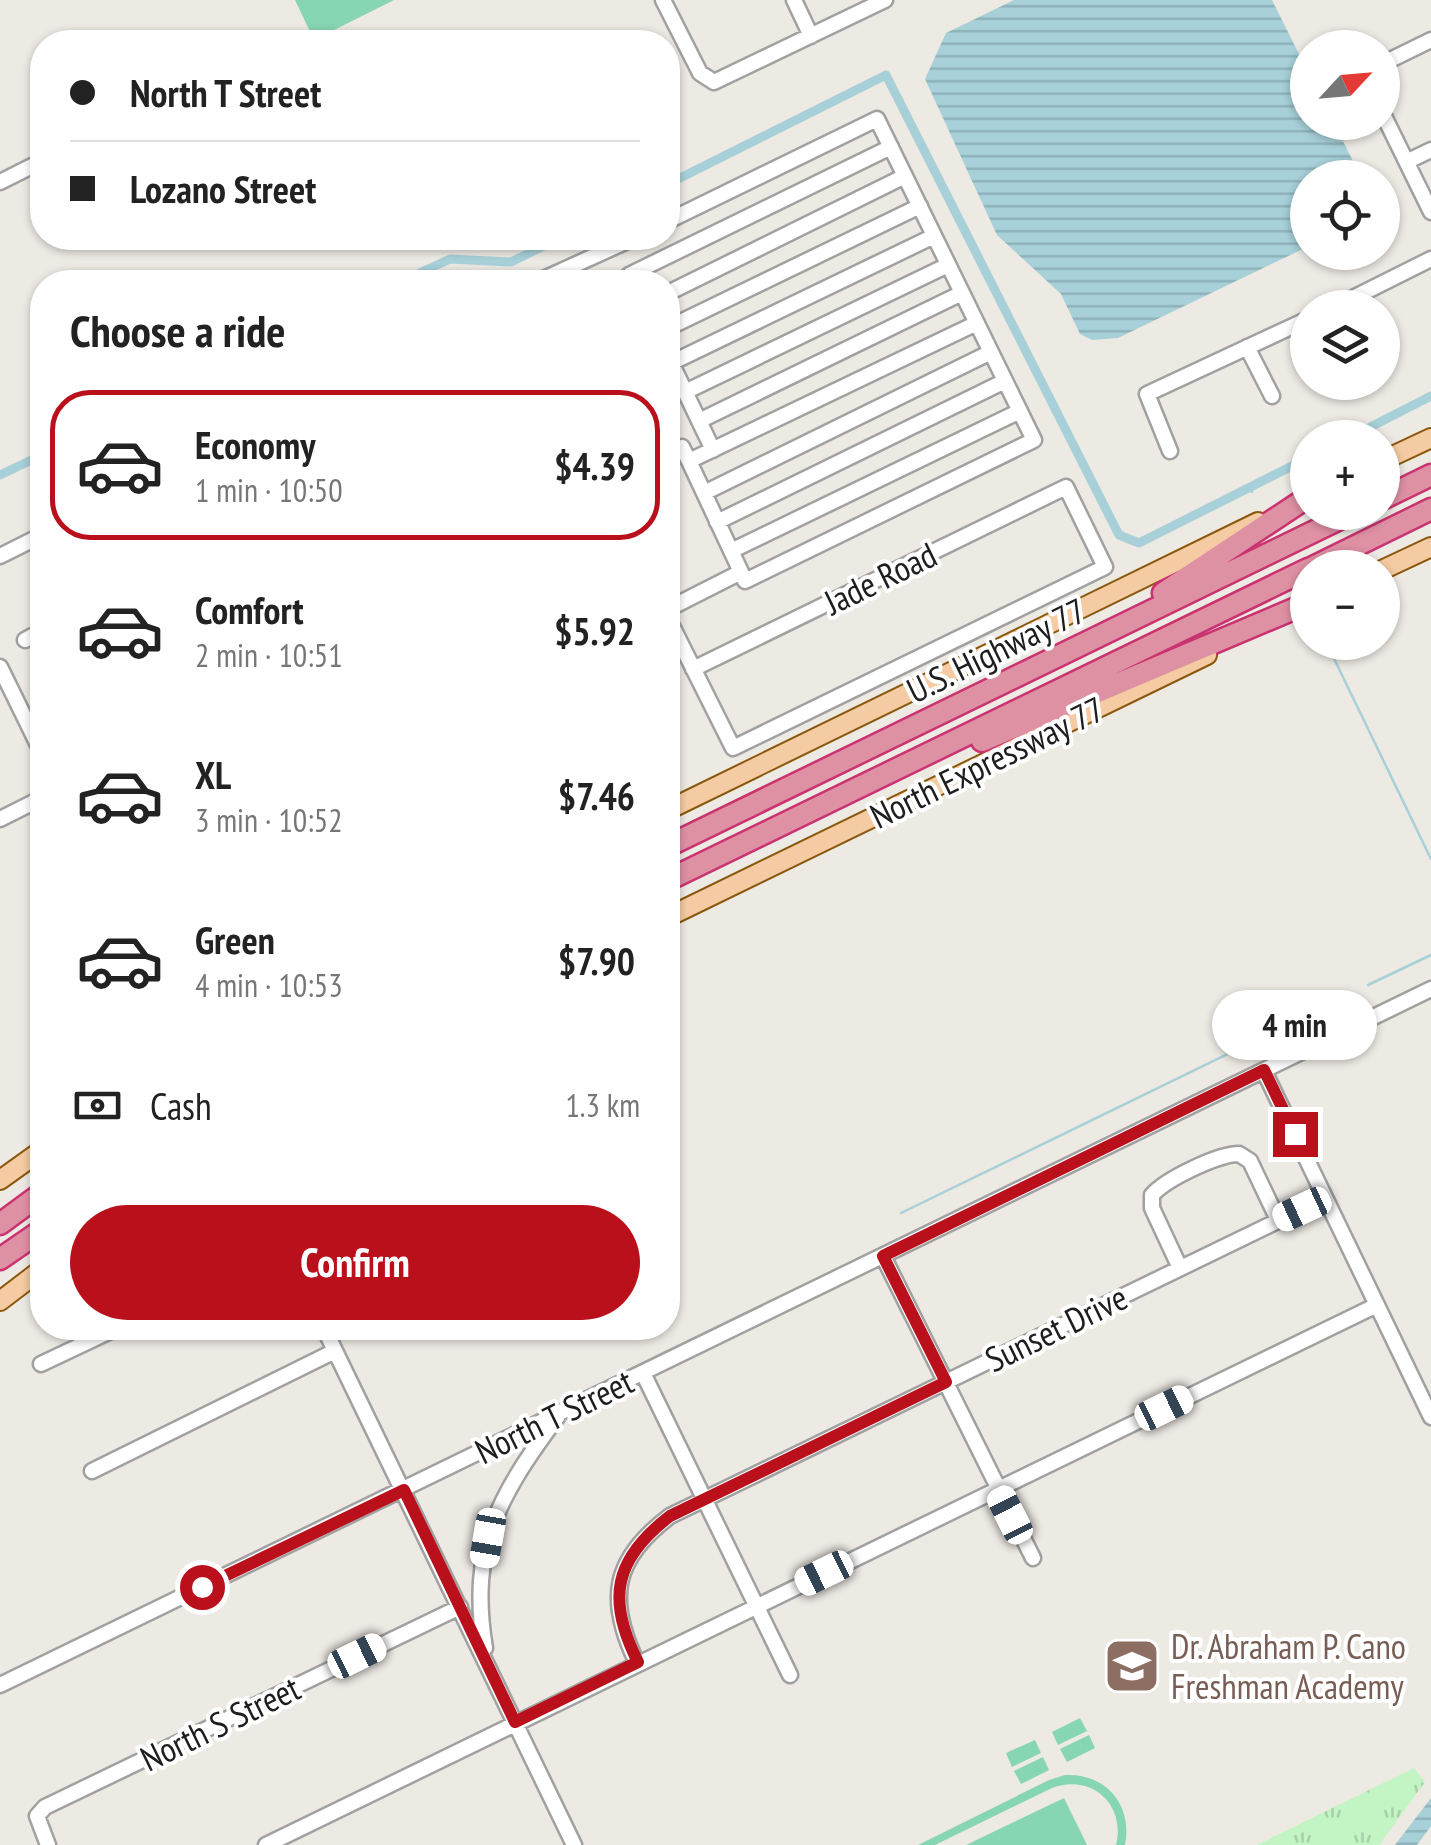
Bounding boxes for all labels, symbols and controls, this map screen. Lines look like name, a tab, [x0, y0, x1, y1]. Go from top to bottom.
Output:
north arrow	[1290, 30, 1400, 140]
map controls	[1290, 30, 1400, 660]
text: North T Street	[130, 68, 321, 117]
button: locate	[1290, 160, 1400, 270]
text: Lozano Street	[130, 164, 316, 213]
button: layers	[1290, 290, 1400, 400]
text: Choose a ride	[70, 301, 285, 359]
icon: car	[75, 420, 165, 510]
text: Economy	[195, 420, 315, 469]
button: +	[1290, 420, 1400, 530]
text: $4.39	[554, 441, 635, 490]
text: 1 min · 10:50	[195, 469, 343, 511]
street label: Jade Road	[815, 531, 944, 625]
button: −	[1290, 550, 1400, 660]
icon: car	[75, 585, 165, 675]
text: Comfort	[195, 585, 304, 634]
street label: U.S. Highway 77	[899, 587, 1093, 713]
text: $5.92	[554, 606, 635, 655]
text: 2 min · 10:51	[195, 634, 343, 676]
street label: North Expressway 77	[862, 685, 1112, 839]
icon: car	[75, 750, 165, 840]
text: XL	[195, 750, 231, 799]
text: $7.46	[558, 771, 635, 820]
text: 3 min · 10:52	[195, 799, 343, 841]
icon: car	[75, 915, 165, 1005]
text: Green	[195, 915, 275, 964]
text: $7.90	[558, 936, 635, 985]
text: 4 min · 10:53	[195, 964, 343, 1006]
callout: 4 min	[1212, 989, 1378, 1059]
text: 4 min	[1262, 1004, 1327, 1046]
icon: cash	[70, 1078, 125, 1133]
text: Cash	[150, 1081, 212, 1130]
text: 1.3 km	[565, 1084, 640, 1126]
route end	[1273, 1112, 1318, 1157]
car	[1268, 1183, 1336, 1235]
button: Confirm	[70, 1205, 640, 1320]
street label: Sunset Drive	[977, 1274, 1135, 1382]
street label: North T Street	[467, 1358, 641, 1474]
car	[1130, 1381, 1198, 1435]
car	[983, 1481, 1037, 1549]
car	[468, 1506, 508, 1570]
car	[790, 1546, 858, 1600]
route start	[180, 1565, 225, 1610]
place label: Dr. Abraham P. Cano Freshman Academy	[1171, 1623, 1406, 1709]
car	[323, 1629, 391, 1683]
school or university icon: Dr. Abraham P. Cano Freshman Academy	[1102, 1636, 1162, 1696]
street label: North S Street	[133, 1665, 308, 1781]

